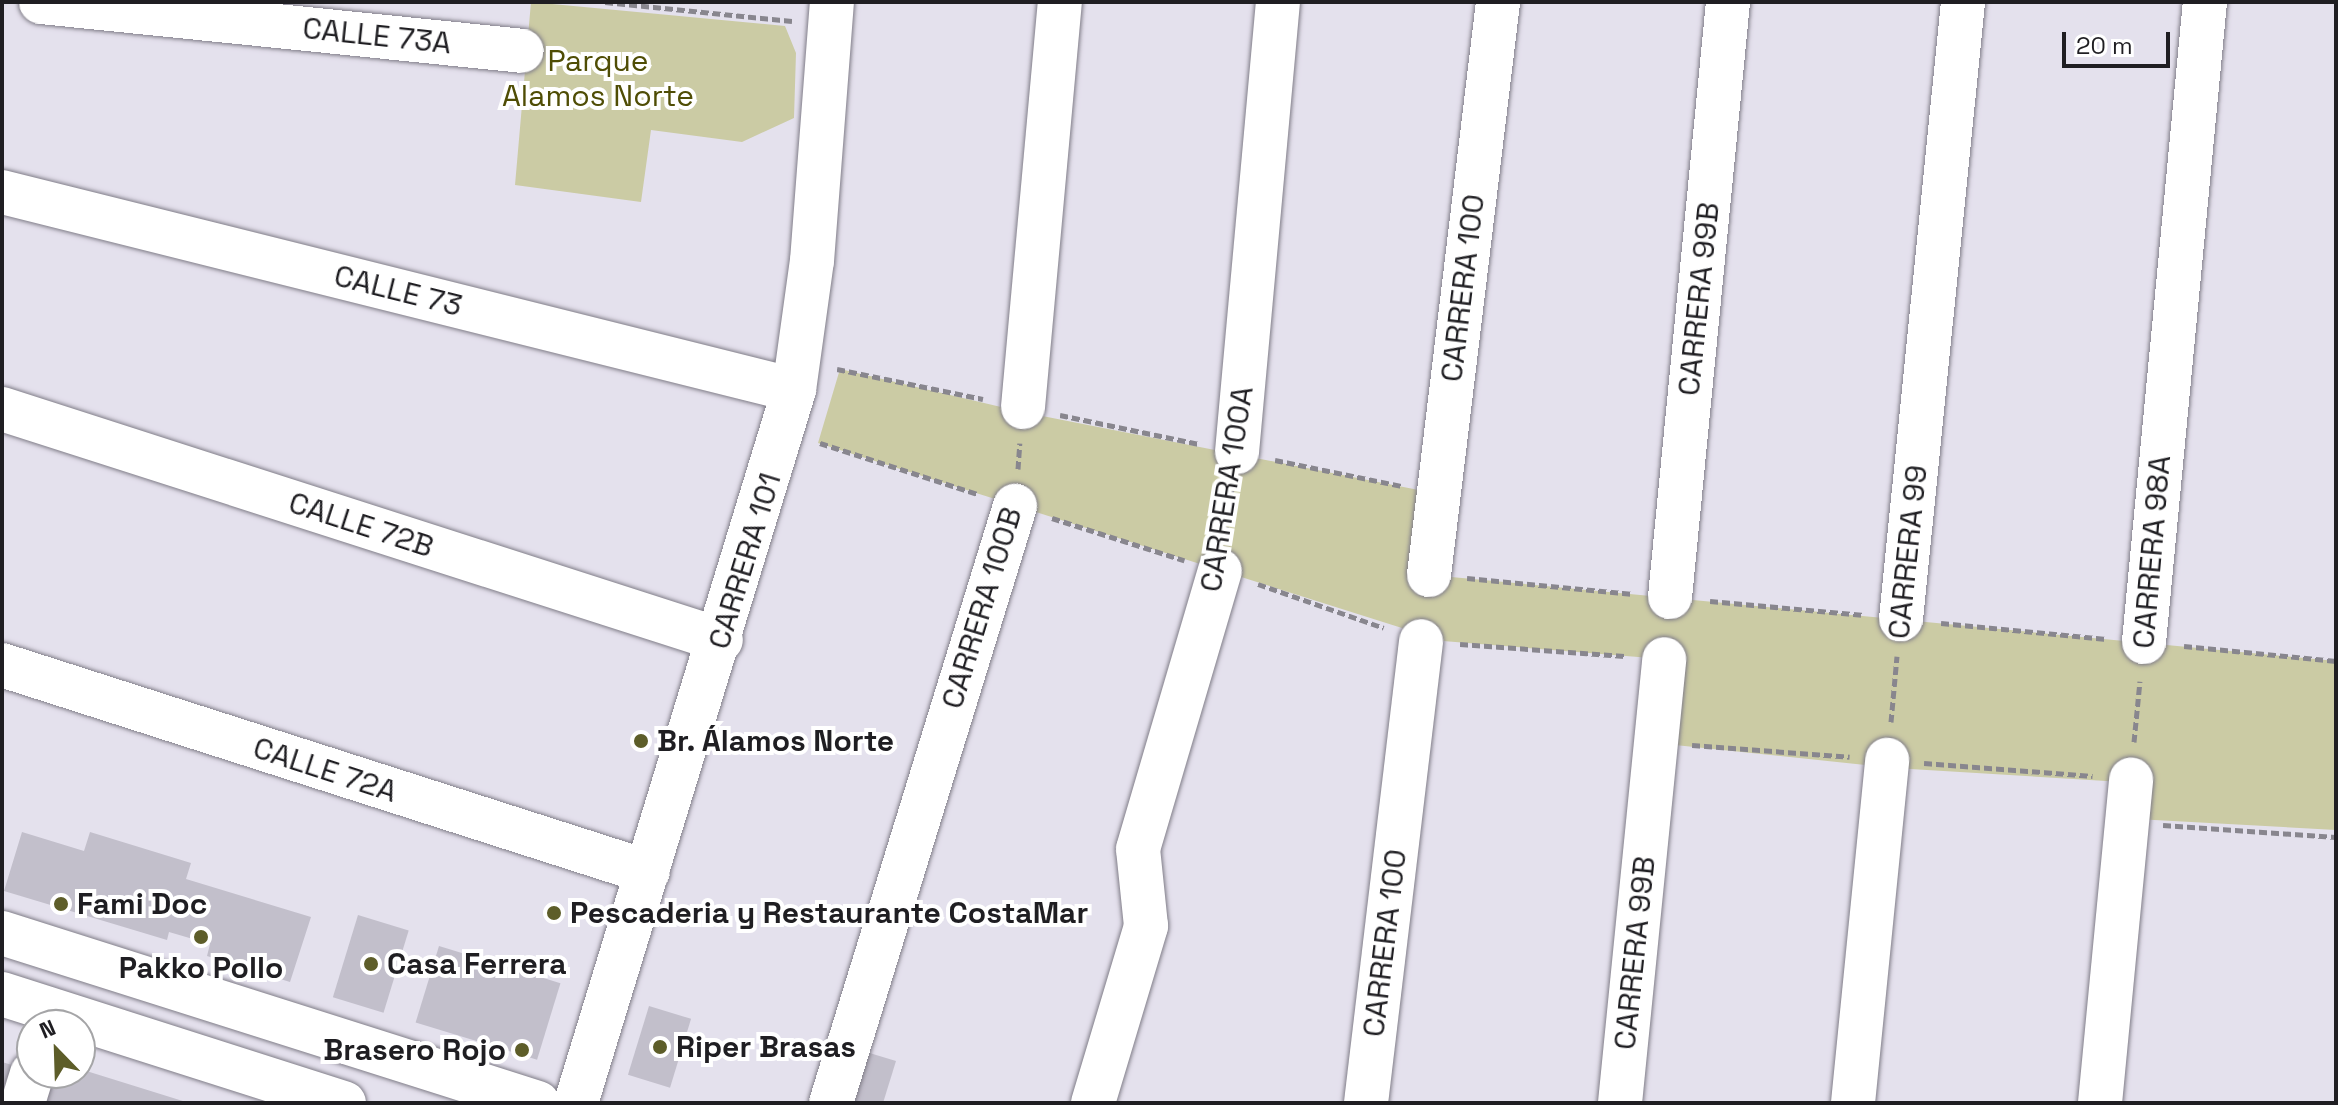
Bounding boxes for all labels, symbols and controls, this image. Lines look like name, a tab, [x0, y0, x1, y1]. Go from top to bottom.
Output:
street label: CALLE 73A	[301, 10, 453, 62]
scale bar	[2066, 16, 2174, 66]
text: 20 m	[2076, 30, 2133, 61]
park label: Parque Alamos Norte	[502, 43, 694, 114]
street label: CARRERA 100	[1434, 192, 1492, 384]
street label: CARRERA 99B	[1671, 200, 1727, 398]
street label: CALLE 73	[330, 258, 466, 324]
street label: CARRERA 100A	[1193, 383, 1261, 595]
street label: CARRERA 98A	[2126, 454, 2178, 650]
street label: CARRERA 99	[1881, 463, 1935, 641]
street label: CARRERA 101	[701, 468, 789, 654]
street label: CALLE 72B	[284, 485, 438, 565]
street label: CARRERA 100B	[934, 503, 1030, 713]
place label: Br. Álamos Norte	[657, 723, 895, 759]
street label: CALLE 72A	[249, 730, 401, 810]
marker: Br. Álamos Norte	[632, 732, 650, 750]
street label: CARRERA 100	[1356, 847, 1414, 1039]
street label: CARRERA 99B	[1607, 854, 1663, 1052]
place label: Fami Doc	[77, 886, 207, 922]
marker: Fami Doc	[52, 895, 70, 913]
place label: Pescaderia y Restaurante CostaMar	[570, 895, 1088, 931]
marker: Pescaderia y Restaurante CostaMar	[545, 904, 563, 922]
marker: Pakko Pollo	[192, 928, 210, 946]
place label: Casa Ferrera	[387, 946, 567, 982]
place label: Pakko Pollo	[119, 950, 283, 986]
marker: Casa Ferrera	[362, 955, 380, 973]
north arrow	[16, 1009, 96, 1089]
text: N	[35, 1013, 60, 1045]
place label: Riper Brasas	[676, 1029, 856, 1065]
place label: Brasero Rojo	[323, 1032, 506, 1068]
marker: Riper Brasas	[651, 1038, 669, 1056]
marker: Brasero Rojo	[513, 1041, 531, 1059]

